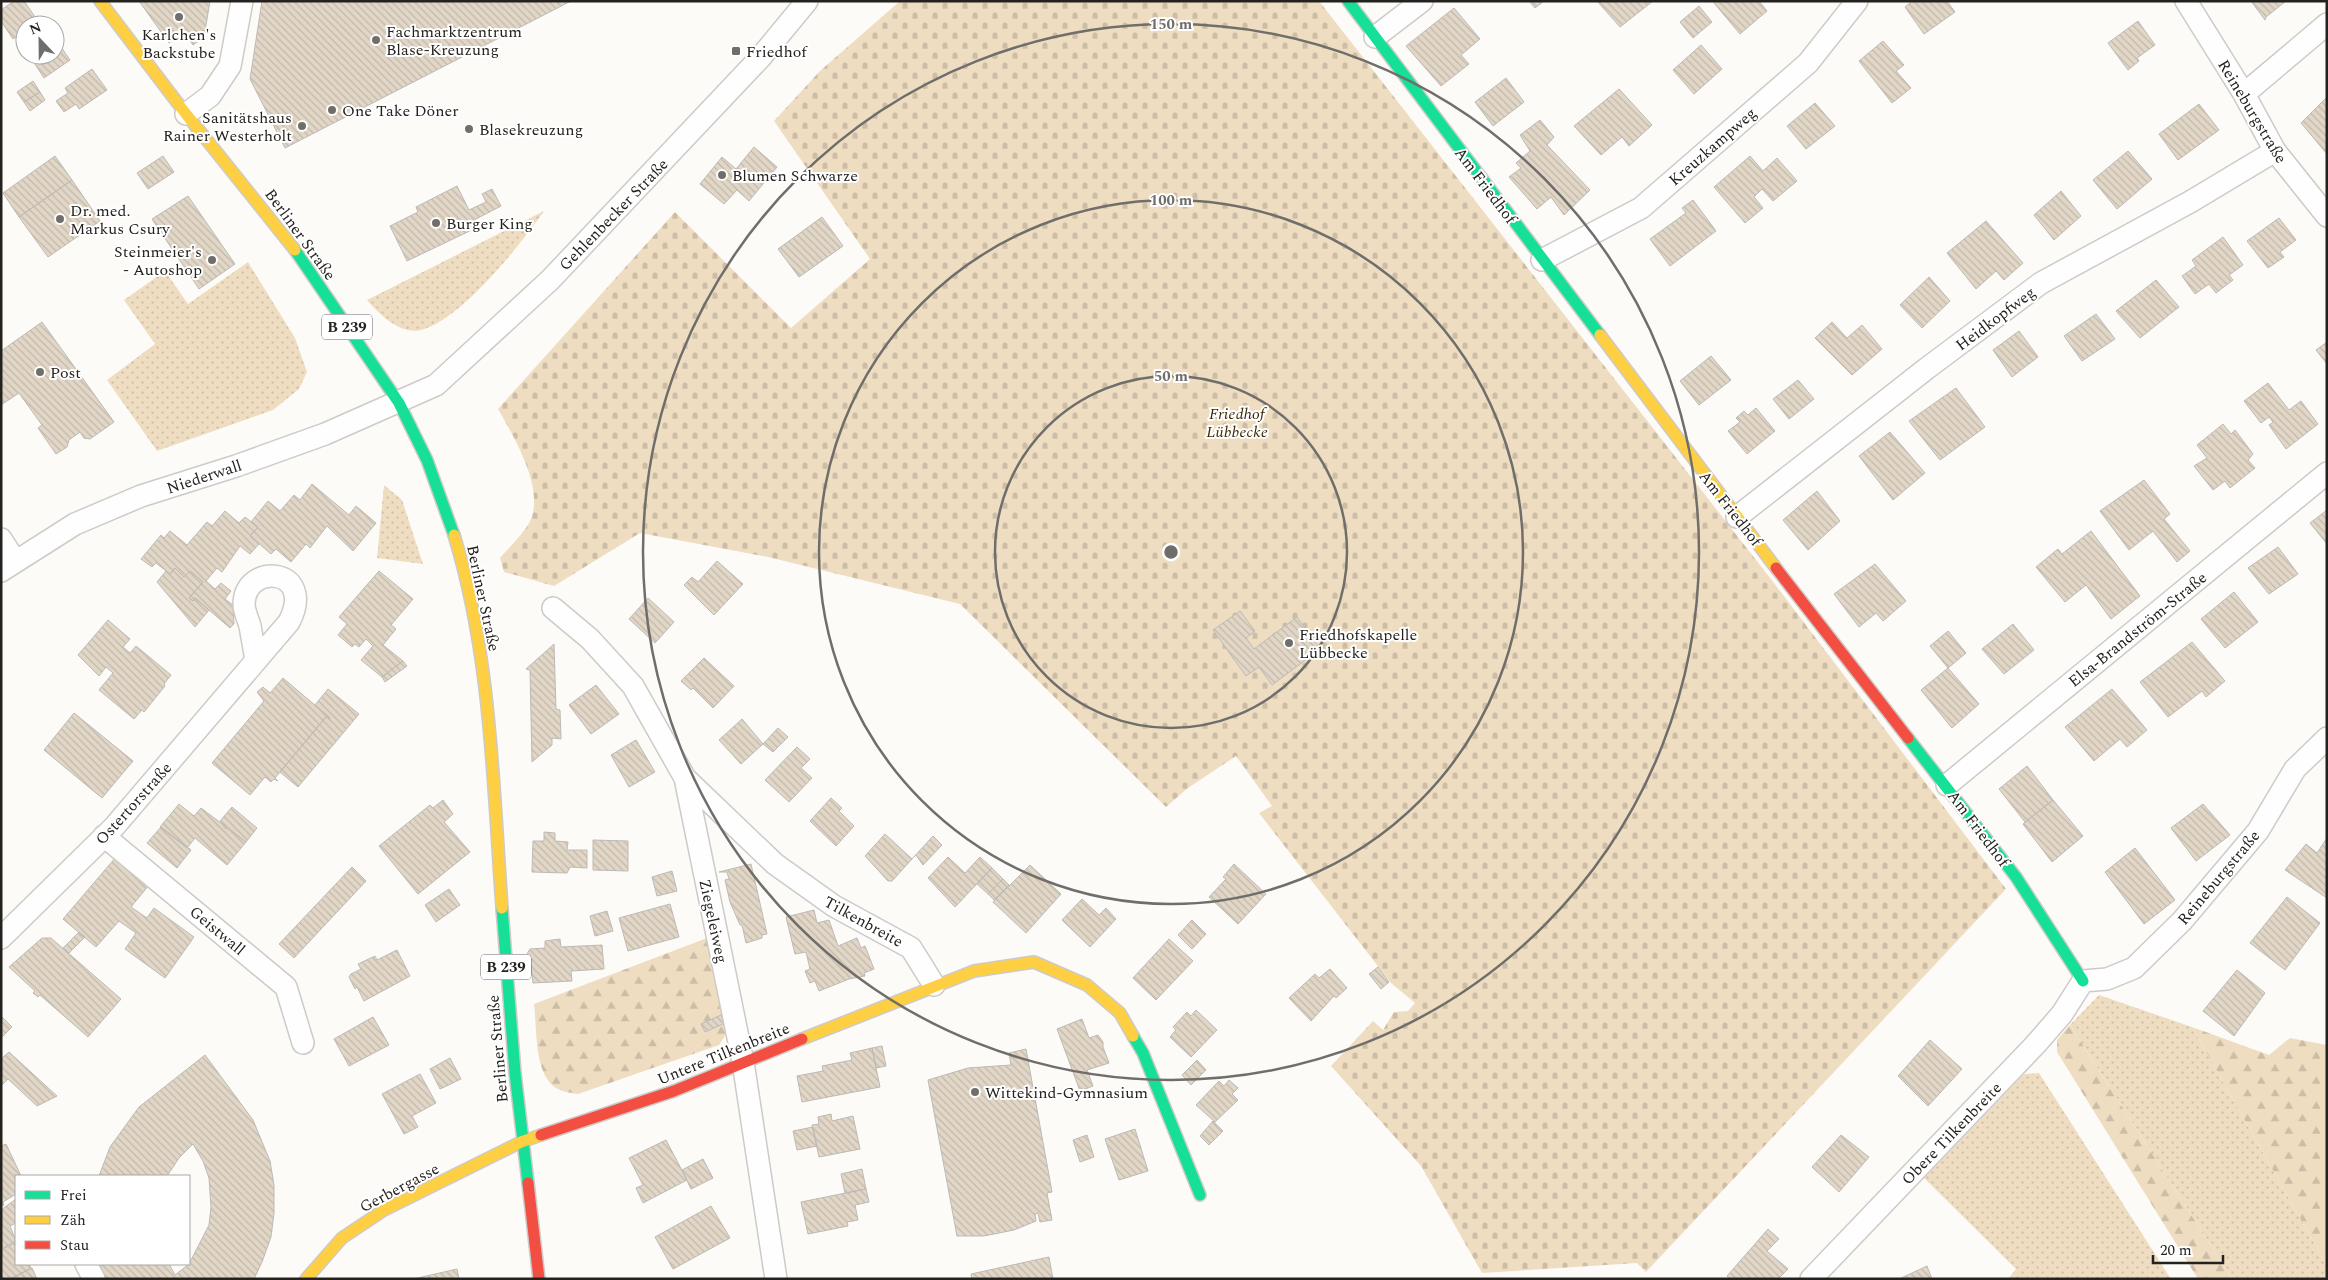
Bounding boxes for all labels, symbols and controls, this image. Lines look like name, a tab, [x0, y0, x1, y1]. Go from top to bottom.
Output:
marker: Karlchen's Backstube	[173, 11, 185, 23]
text: 150 m	[1150, 13, 1193, 36]
north arrow	[15, 15, 65, 65]
text: N	[26, 17, 45, 40]
place label: Fachmarktzentrum Blase-Kreuzung	[386, 20, 522, 62]
place label: Karlchen's Backstube	[141, 23, 217, 65]
marker: Fachmarktzentrum Blase-Kreuzung	[370, 34, 382, 46]
place label: Friedhof	[746, 40, 808, 64]
marker: Friedhof	[730, 45, 742, 57]
street label: Reineburgstraße	[2212, 55, 2293, 168]
place label: One Take Döner	[342, 99, 459, 123]
street label: Kreuzkampweg	[1663, 102, 1762, 192]
marker: One Take Döner	[326, 104, 338, 116]
place label: Sanitätshaus Rainer Westerholt	[163, 106, 292, 148]
place label: Blasekreuzung	[479, 118, 583, 142]
marker: Sanitätshaus Rainer Westerholt	[296, 120, 308, 132]
marker: Blasekreuzung	[463, 123, 475, 135]
street label: Am Friedhof	[1448, 142, 1523, 230]
street label: Gehlenbecker Straße	[554, 153, 674, 276]
place label: Blumen Schwarze	[732, 164, 858, 188]
marker: Blumen Schwarze	[716, 169, 728, 181]
street label: Berliner Straße	[259, 184, 342, 285]
text: 100 m	[1150, 189, 1193, 212]
place label: Dr. med. Markus Csury	[70, 199, 171, 241]
place label: Burger King	[446, 212, 533, 236]
marker: Dr. med. Markus Csury	[54, 213, 66, 225]
marker: Burger King	[430, 217, 442, 229]
place label: Steinmeier's - Autoshop	[114, 240, 202, 282]
marker: Steinmeier's - Autoshop	[206, 254, 218, 266]
street label: Heidkopfweg	[1950, 281, 2041, 357]
road number: B 239	[322, 314, 372, 340]
place label: Post	[50, 361, 81, 385]
text: 50 m	[1154, 365, 1189, 388]
marker: Post	[34, 366, 46, 378]
park label: Friedhof Lübbecke	[1206, 402, 1268, 444]
street label: Niederwall	[164, 454, 245, 500]
street label: Am Friedhof	[1693, 466, 1768, 553]
street label: Berliner Straße	[460, 543, 506, 654]
centre of rings	[1162, 543, 1180, 561]
street label: Elsa-Brandström-Straße	[2063, 566, 2212, 693]
place label: Friedhofskapelle Lübbecke	[1299, 623, 1417, 665]
marker: Friedhofskapelle Lübbecke	[1283, 637, 1295, 649]
street label: Ostertorstraße	[90, 757, 178, 850]
street label: Am Friedhof	[1941, 785, 2016, 873]
street label: Reineburgstraße	[2172, 825, 2266, 930]
street label: Ziegeleiweg	[692, 877, 734, 965]
street label: Tilkenbreite	[819, 890, 908, 954]
street label: Geistwall	[184, 900, 251, 961]
road number: B 239	[481, 954, 531, 980]
street label: Berliner Straße	[481, 994, 515, 1104]
street label: Untere Tilkenbreite	[654, 1016, 793, 1091]
street label: Obere Tilkenbreite	[1896, 1077, 2007, 1191]
place label: Wittekind-Gymnasium	[985, 1081, 1148, 1105]
marker: Wittekind-Gymnasium	[969, 1086, 981, 1098]
street label: Gerbergasse	[355, 1157, 444, 1219]
legend	[15, 1175, 190, 1265]
text: Frei	[60, 1184, 87, 1207]
text: Zäh	[60, 1209, 86, 1232]
scale bar	[2153, 1232, 2223, 1264]
text: Stau	[60, 1234, 89, 1257]
text: 20 m	[2160, 1239, 2192, 1262]

